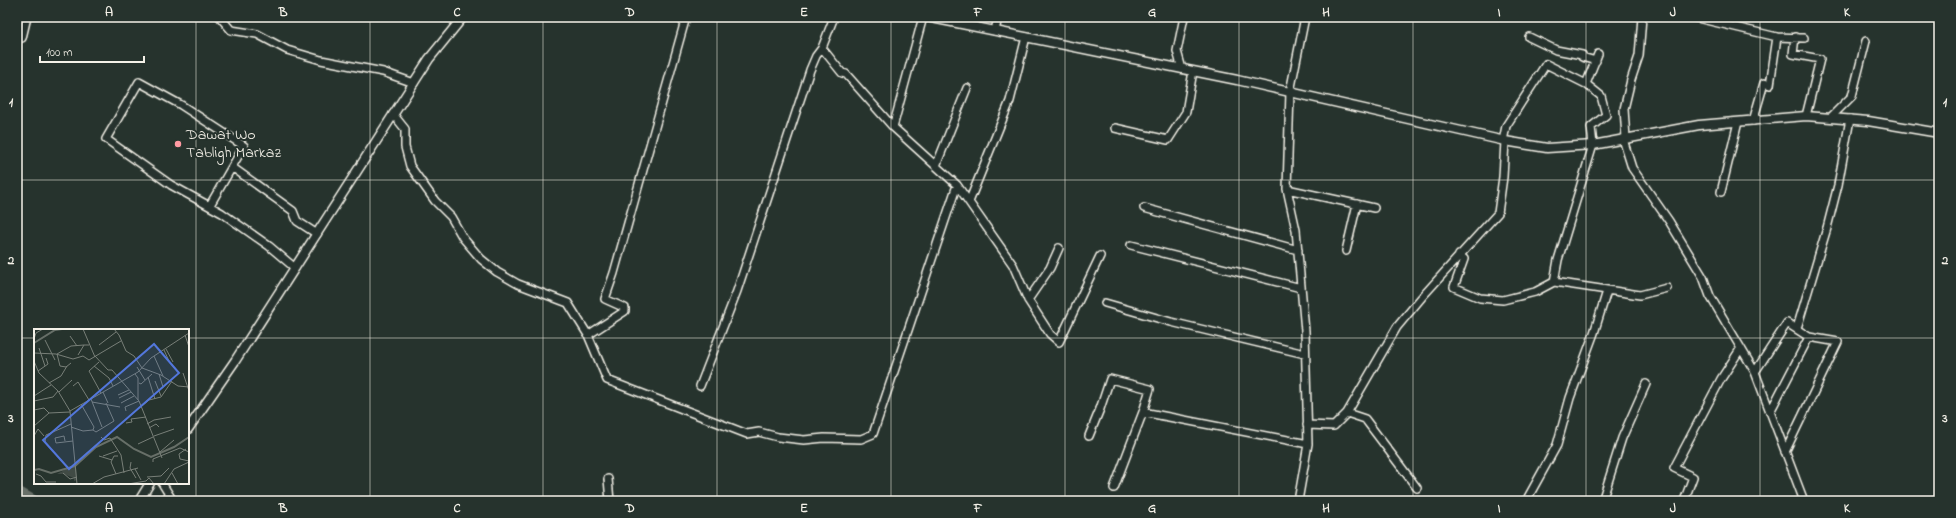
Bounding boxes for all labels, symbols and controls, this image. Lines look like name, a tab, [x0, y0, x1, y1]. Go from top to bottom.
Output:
text: A	[105, 3, 113, 22]
text: B	[278, 3, 288, 22]
text: C	[453, 3, 461, 22]
text: D	[624, 3, 635, 22]
text: E	[800, 3, 808, 22]
text: F	[973, 3, 983, 22]
text: G	[1148, 3, 1156, 22]
text: H	[1322, 3, 1330, 22]
text: I	[1497, 3, 1501, 22]
text: J	[1670, 3, 1676, 22]
text: K	[1844, 3, 1851, 22]
scale bar	[40, 38, 144, 64]
text: 100 m	[46, 44, 73, 62]
text: 1	[9, 93, 14, 112]
text: 1	[1943, 93, 1948, 112]
place label: Dawat Wo Tabligh Markaz	[185, 123, 281, 165]
marker: Dawat Wo Tabligh Markaz	[173, 139, 183, 149]
text: 2	[7, 251, 15, 270]
text: 2	[1941, 251, 1949, 270]
inset map	[34, 329, 189, 484]
text: 3	[7, 409, 14, 428]
text: 3	[1941, 409, 1948, 428]
text: A	[105, 499, 113, 518]
text: B	[278, 499, 288, 518]
text: C	[453, 499, 461, 518]
text: D	[624, 499, 635, 518]
text: E	[800, 499, 808, 518]
text: F	[973, 499, 983, 518]
text: G	[1148, 499, 1156, 518]
text: H	[1322, 499, 1330, 518]
text: I	[1497, 499, 1501, 518]
text: J	[1670, 499, 1676, 518]
text: K	[1844, 499, 1851, 518]

